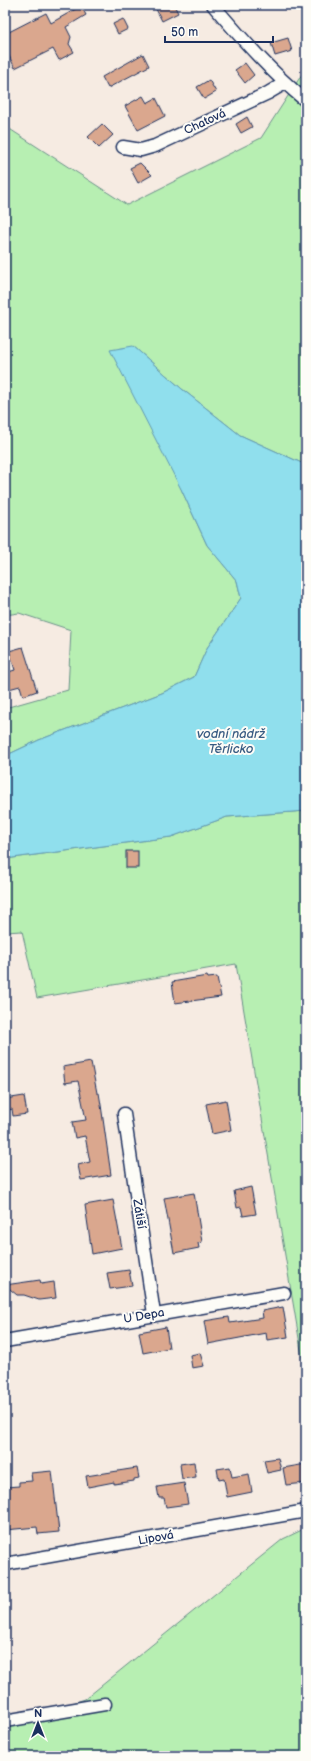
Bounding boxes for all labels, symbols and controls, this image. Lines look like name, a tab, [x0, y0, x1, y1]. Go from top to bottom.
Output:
scale bar	[165, 18, 273, 44]
text: 50 m	[171, 25, 198, 40]
street label: Chatová	[182, 106, 228, 138]
water label: vodní nádrž Těrlicko	[197, 726, 266, 757]
street label: Zátiší	[129, 1197, 149, 1230]
street label: U Depa	[122, 1305, 166, 1327]
street label: Lipová	[137, 1527, 175, 1548]
north arrow	[18, 1703, 58, 1743]
text: N	[34, 1707, 42, 1720]

